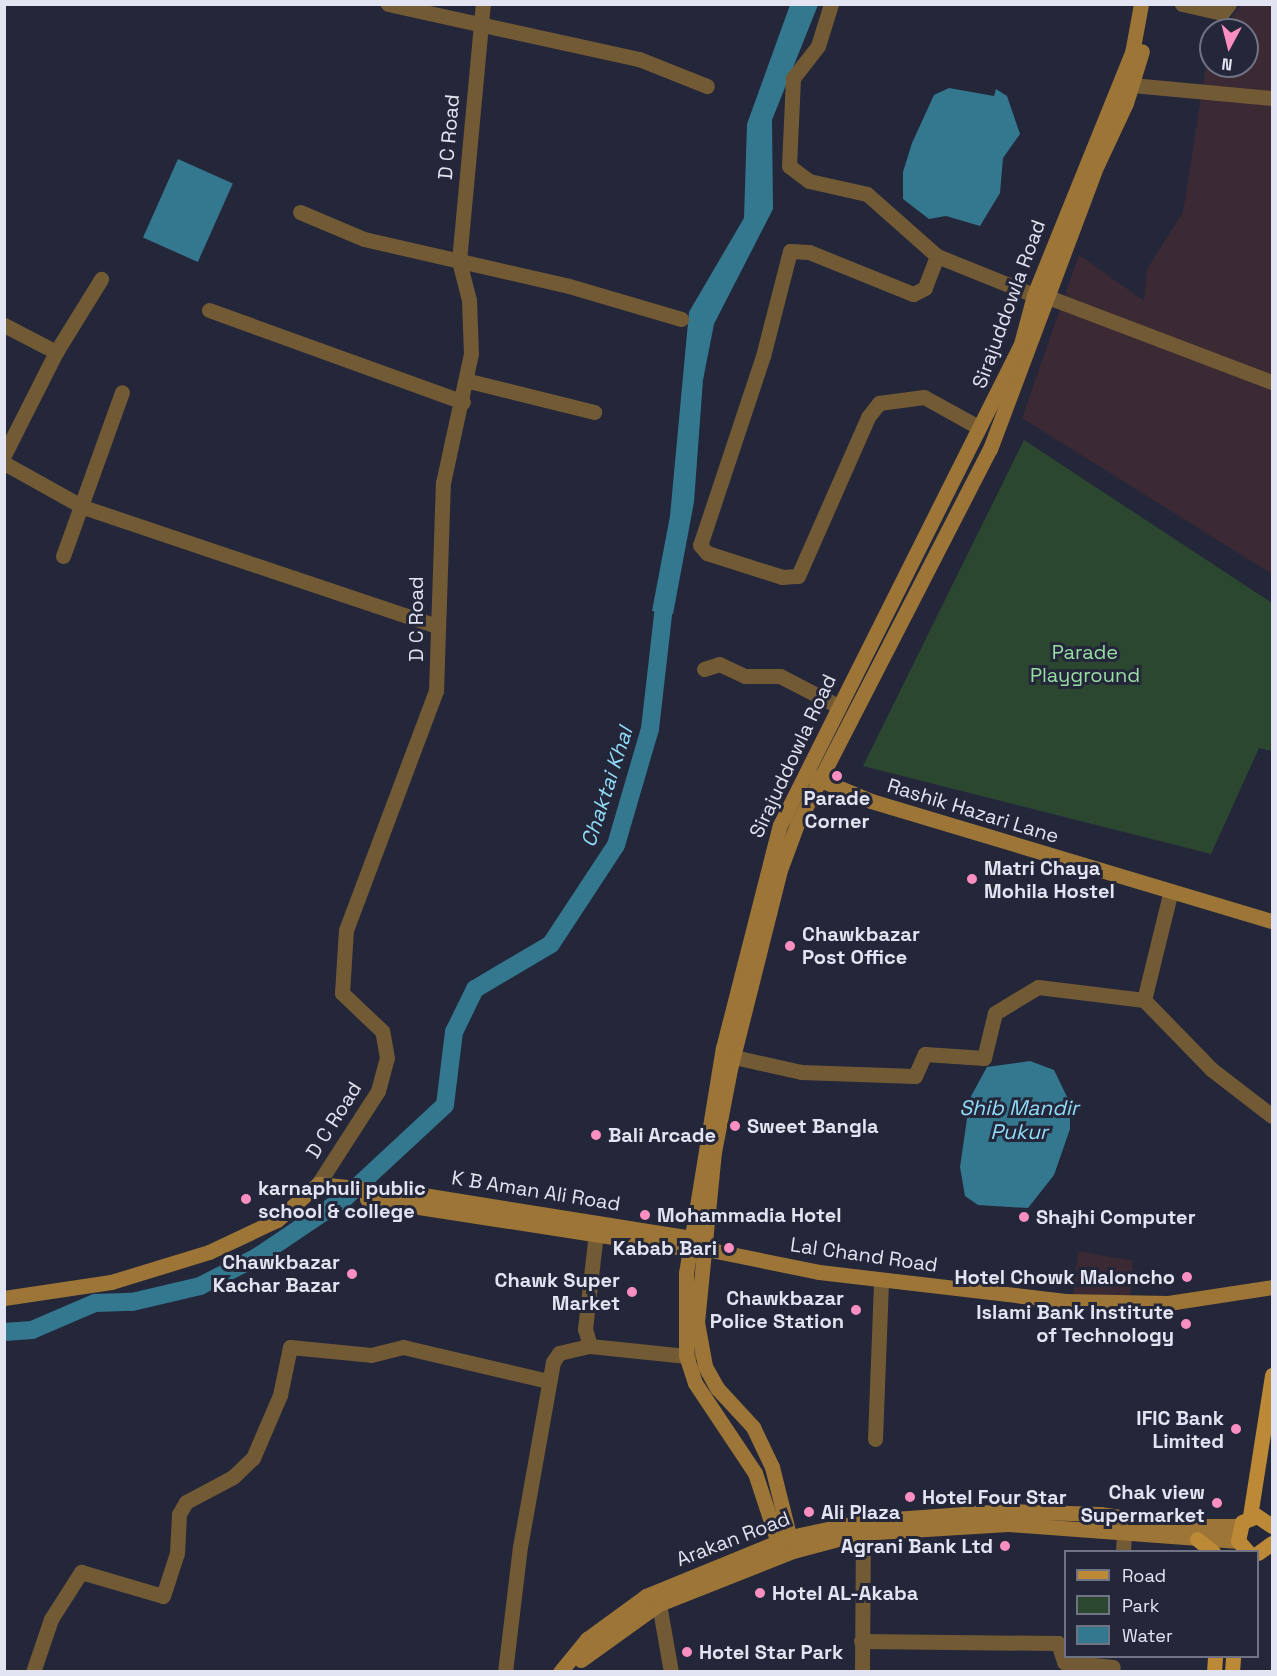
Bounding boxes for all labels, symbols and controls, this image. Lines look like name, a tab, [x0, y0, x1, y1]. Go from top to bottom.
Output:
north arrow	[1199, 18, 1259, 78]
text: N	[1220, 53, 1234, 75]
street label: D C Road	[433, 93, 465, 181]
street label: Sirajuddowla Road	[967, 216, 1051, 392]
street label: D C Road	[404, 576, 428, 662]
park label: Parade Playground	[1030, 641, 1140, 688]
street label: Sirajuddowla Road	[745, 670, 841, 842]
water label: Chaktai Khal	[576, 724, 638, 850]
marker: Parade Corner	[830, 769, 844, 783]
street label: Rashik Hazari Lane	[884, 773, 1062, 849]
place label: Parade Corner	[804, 786, 870, 833]
place label: Matri Chaya Mohila Hostel	[984, 856, 1115, 903]
marker: Matri Chaya Mohila Hostel	[965, 872, 979, 886]
place label: Chawkbazar Post Office	[802, 922, 920, 969]
marker: Chawkbazar Post Office	[783, 939, 797, 953]
street label: D C Road	[301, 1077, 367, 1163]
water label: Shib Mandir Pukur	[959, 1095, 1079, 1145]
place label: Sweet Bangla	[747, 1114, 879, 1138]
marker: Sweet Bangla	[728, 1119, 742, 1133]
place label: Bali Arcade	[608, 1123, 716, 1147]
marker: Bali Arcade	[589, 1128, 603, 1142]
street label: K B Aman Ali Road	[450, 1166, 622, 1216]
place label: karnaphuli public school & college	[258, 1176, 426, 1223]
marker: karnaphuli public school & college	[239, 1192, 253, 1206]
place label: Mohammadia Hotel	[657, 1203, 842, 1227]
place label: Shajhi Computer	[1036, 1205, 1196, 1229]
marker: Mohammadia Hotel	[638, 1208, 652, 1222]
marker: Shajhi Computer	[1017, 1210, 1031, 1224]
street label: Lal Chand Road	[789, 1233, 939, 1277]
place label: Kabab Bari	[613, 1236, 717, 1260]
marker: Kabab Bari	[722, 1241, 736, 1255]
place label: Chawkbazar Kachar Bazar	[213, 1250, 340, 1297]
place label: Hotel Chowk Maloncho	[954, 1265, 1175, 1289]
marker: Chawkbazar Kachar Bazar	[345, 1267, 359, 1281]
place label: Chawk Super Market	[495, 1268, 620, 1315]
marker: Hotel Chowk Maloncho	[1180, 1270, 1194, 1284]
marker: Chawk Super Market	[625, 1285, 639, 1299]
place label: Chawkbazar Police Station	[710, 1286, 844, 1333]
place label: Islami Bank Institute of Technology	[976, 1300, 1174, 1347]
marker: Chawkbazar Police Station	[849, 1303, 863, 1317]
marker: Islami Bank Institute of Technology	[1179, 1317, 1193, 1331]
place label: IFIC Bank Limited	[1136, 1406, 1224, 1453]
marker: IFIC Bank Limited	[1229, 1422, 1243, 1436]
place label: Chak view Supermarket	[1081, 1480, 1205, 1527]
place label: Hotel Four Star	[922, 1485, 1067, 1509]
marker: Hotel Four Star	[903, 1490, 917, 1504]
marker: Chak view Supermarket	[1210, 1496, 1224, 1510]
place label: Ali Plaza	[821, 1500, 900, 1524]
marker: Ali Plaza	[802, 1505, 816, 1519]
street label: Arakan Road	[673, 1506, 793, 1572]
place label: Agrani Bank Ltd	[841, 1534, 993, 1558]
marker: Agrani Bank Ltd	[998, 1539, 1012, 1553]
legend	[1064, 1550, 1259, 1658]
text: Road	[1122, 1564, 1166, 1587]
place label: Hotel AL-Akaba	[772, 1581, 919, 1605]
marker: Hotel AL-Akaba	[753, 1586, 767, 1600]
text: Park	[1122, 1594, 1159, 1617]
text: Water	[1122, 1624, 1173, 1647]
place label: Hotel Star Park	[699, 1640, 843, 1664]
marker: Hotel Star Park	[680, 1645, 694, 1659]

